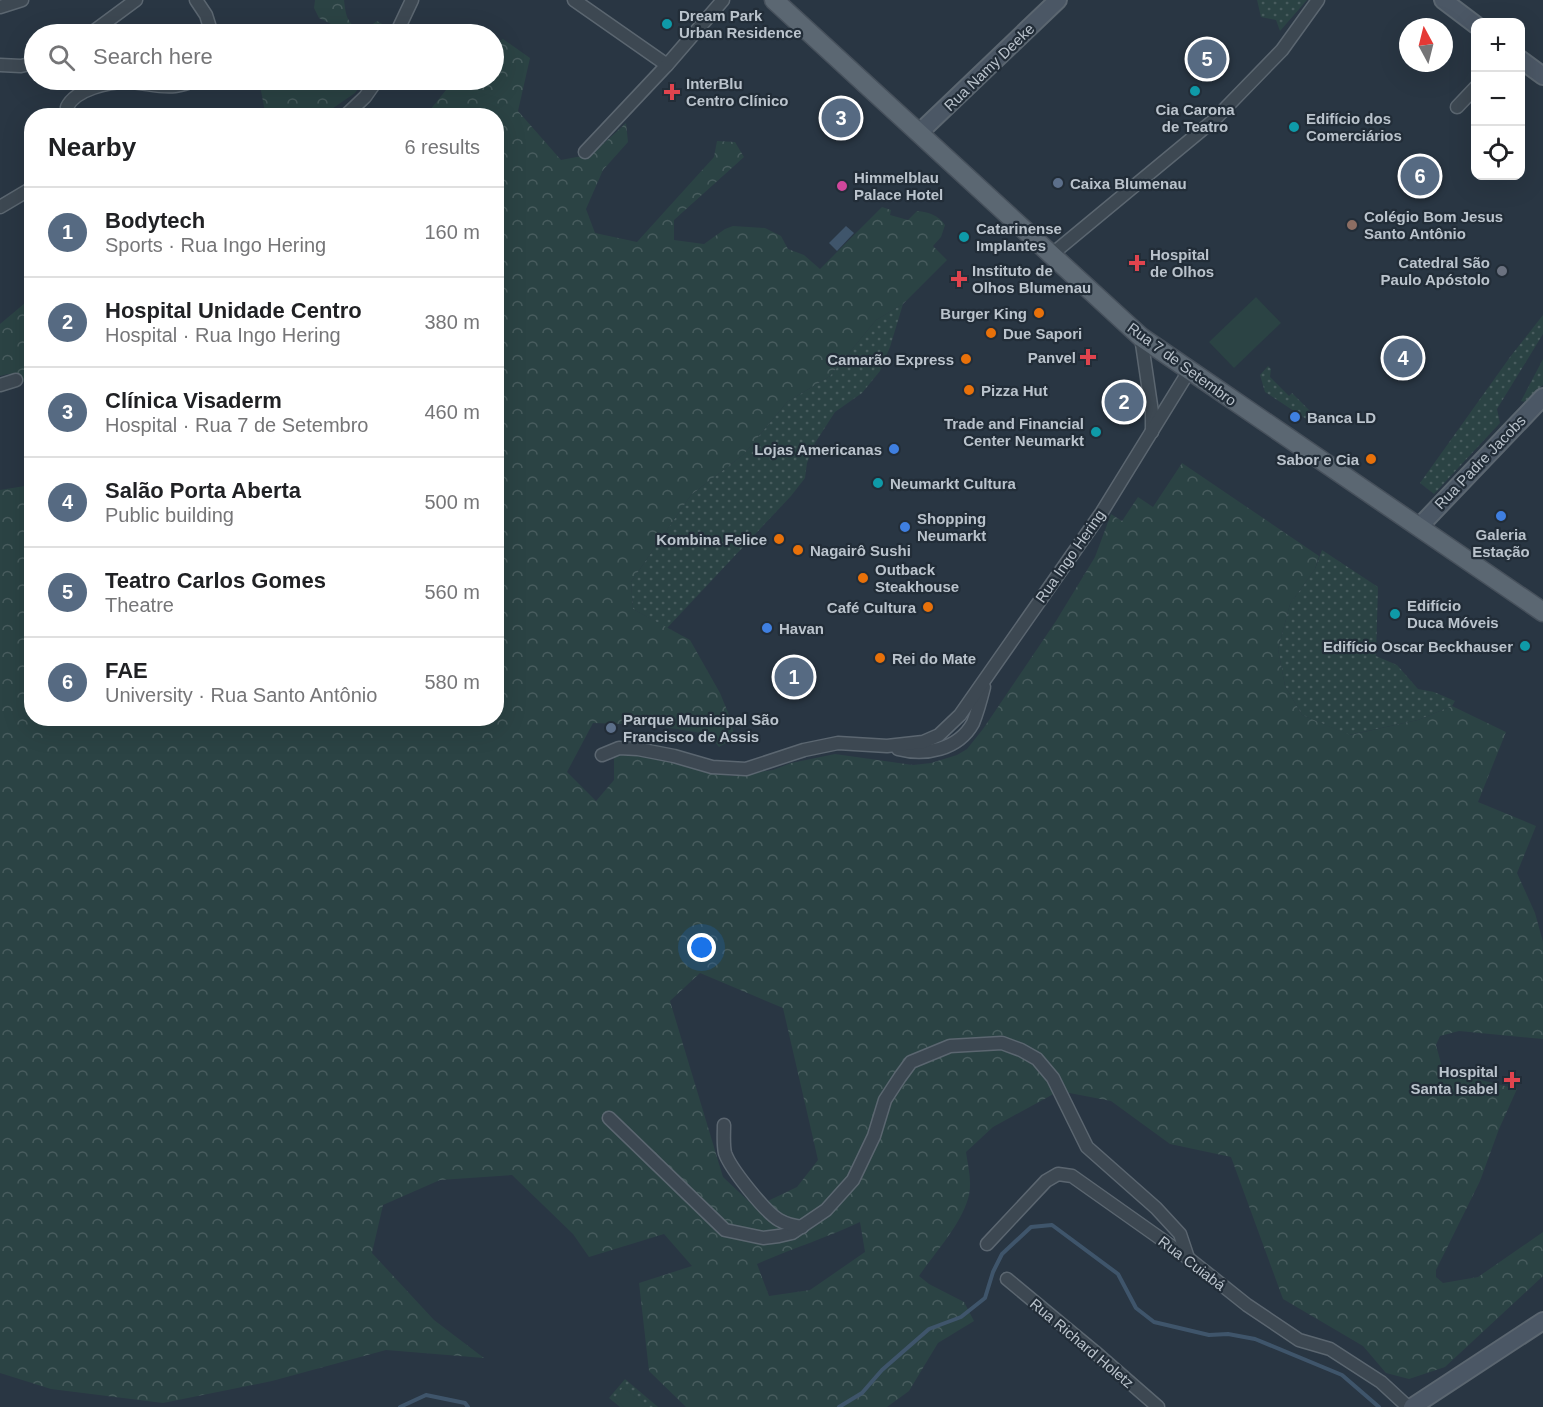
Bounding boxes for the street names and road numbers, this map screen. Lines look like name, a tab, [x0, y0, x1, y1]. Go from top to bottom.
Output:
street label: Rua Namy Deeke	[941, 20, 1037, 114]
street label: Rua 7 de Setembro	[1124, 319, 1240, 409]
street label: Rua Padre Jacobs	[1431, 412, 1529, 512]
street label: Rua Ingo Hering	[1032, 506, 1108, 606]
street label: Rua Cuiabá	[1155, 1232, 1229, 1294]
street label: Rua Richard Holetz	[1027, 1295, 1137, 1391]

